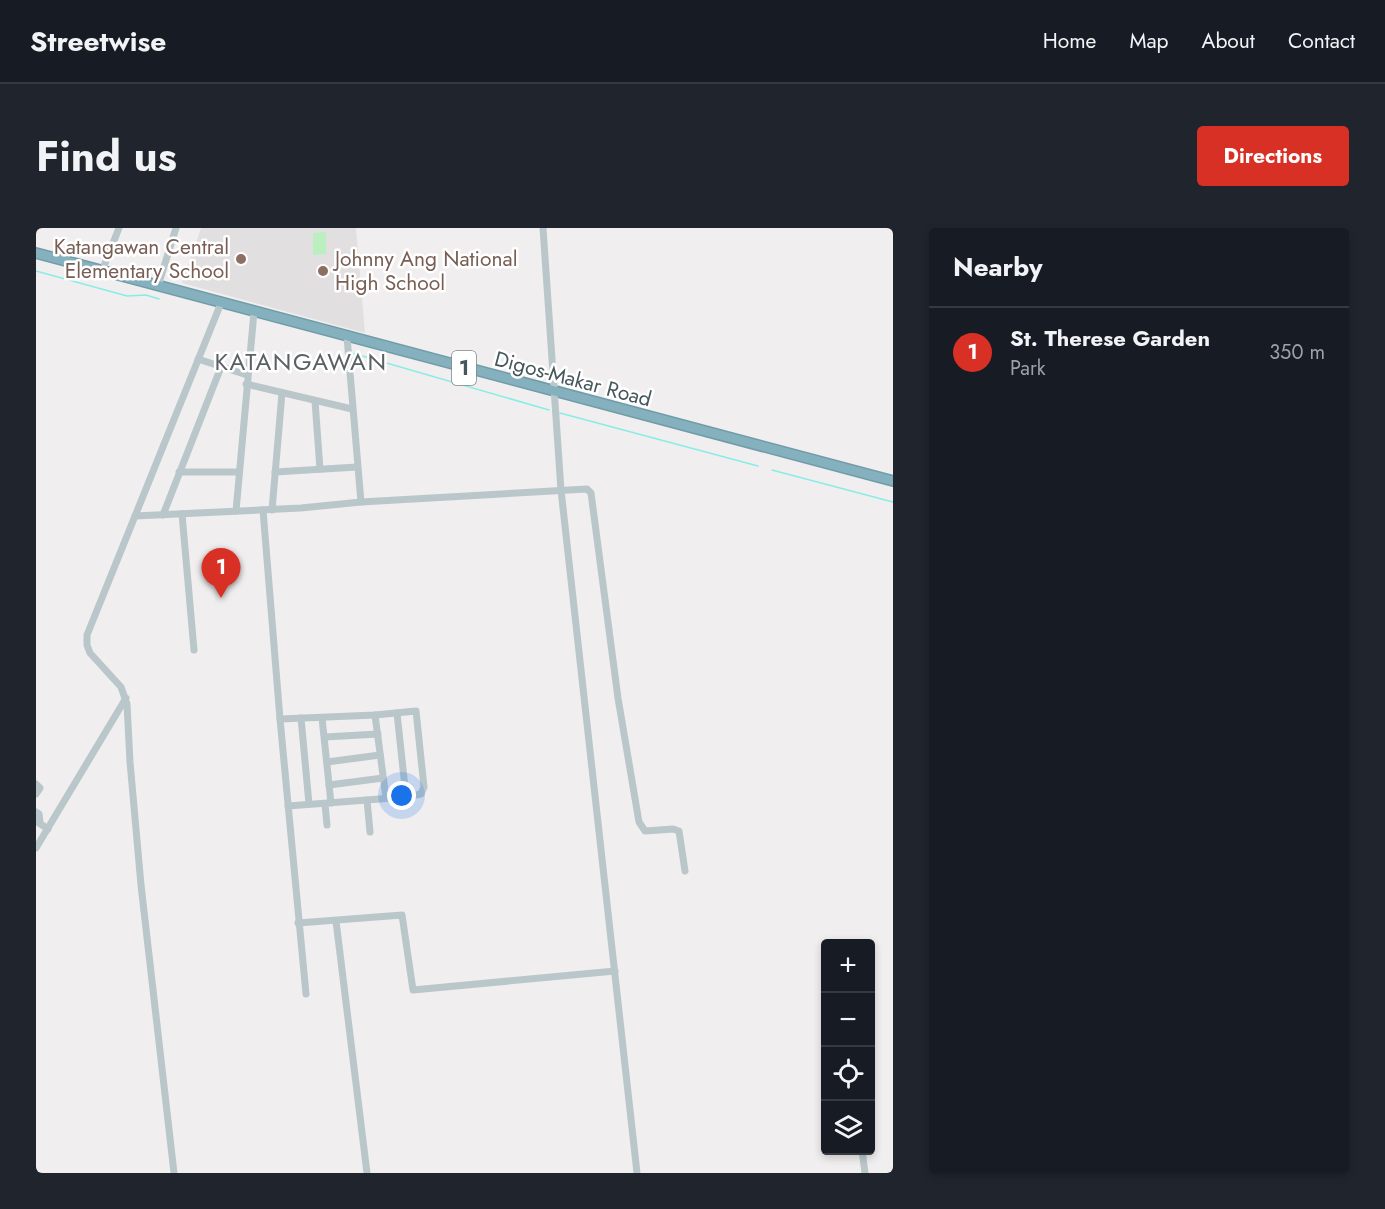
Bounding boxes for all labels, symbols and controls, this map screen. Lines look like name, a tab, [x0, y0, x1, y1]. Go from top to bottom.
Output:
text: Streetwise	[30, 21, 166, 62]
text: Home	[1043, 26, 1096, 56]
text: Map	[1129, 26, 1169, 56]
text: About	[1202, 26, 1255, 56]
text: Contact	[1288, 26, 1355, 56]
text: Find us	[36, 126, 177, 187]
button: Directions	[1197, 126, 1349, 186]
place label: Katangawan Central Elementary School	[54, 232, 229, 286]
place label: Johnny Ang National High School	[332, 244, 517, 298]
text: Nearby	[953, 248, 1042, 286]
marker: Katangawan Central Elementary School	[234, 252, 248, 266]
marker: Johnny Ang National High School	[316, 264, 330, 278]
text: St. Therese Garden	[1010, 322, 1210, 354]
text: 1	[967, 338, 978, 367]
text: 350 m	[1269, 338, 1325, 367]
district label: KATANGAWAN	[214, 344, 388, 379]
street label: Digos-Makar Road	[491, 344, 655, 414]
road number: 1	[452, 351, 476, 385]
text: Park	[1010, 354, 1046, 383]
pin: 1	[202, 548, 240, 598]
your location	[387, 781, 416, 810]
map controls	[821, 939, 875, 1155]
button: +	[821, 939, 875, 993]
button: −	[821, 993, 875, 1047]
button: locate	[821, 1047, 875, 1101]
button: layers	[821, 1101, 875, 1155]

